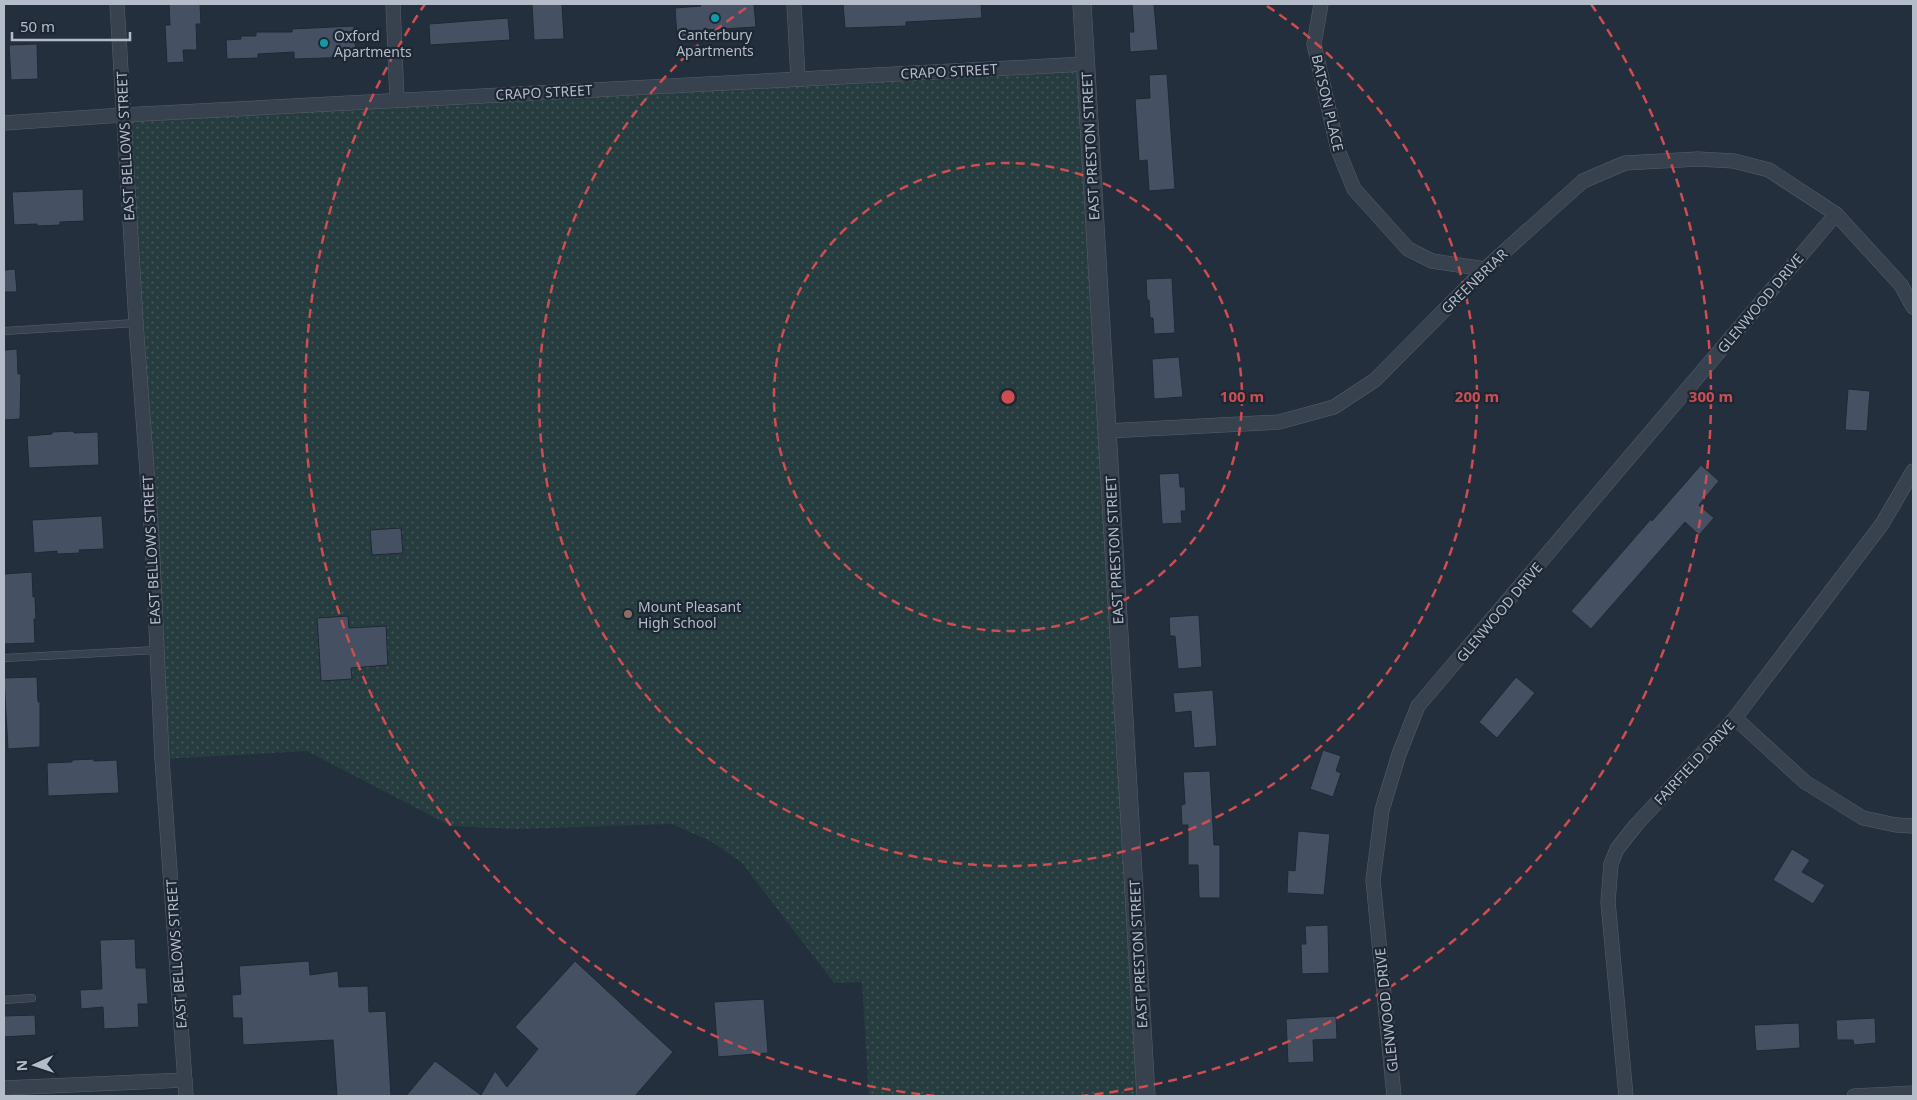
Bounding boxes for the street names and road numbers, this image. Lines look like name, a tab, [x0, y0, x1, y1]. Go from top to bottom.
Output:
street label: BATSON PLACE	[1308, 53, 1348, 153]
street label: CRAPO STREET	[900, 59, 998, 83]
street label: EAST BELLOWS STREET	[112, 71, 138, 221]
street label: EAST PRESTON STREET	[1077, 71, 1103, 221]
street label: CRAPO STREET	[495, 80, 593, 104]
street label: GREENBRIAR	[1437, 244, 1511, 317]
street label: GLENWOOD DRIVE	[1713, 249, 1807, 357]
street label: EAST BELLOWS STREET	[138, 475, 164, 625]
street label: EAST PRESTON STREET	[1101, 475, 1127, 625]
street label: GLENWOOD DRIVE	[1452, 558, 1546, 666]
street label: FAIRFIELD DRIVE	[1649, 715, 1739, 809]
street label: EAST BELLOWS STREET	[161, 878, 191, 1029]
street label: EAST PRESTON STREET	[1125, 879, 1151, 1029]
street label: GLENWOOD DRIVE	[1370, 947, 1402, 1073]

